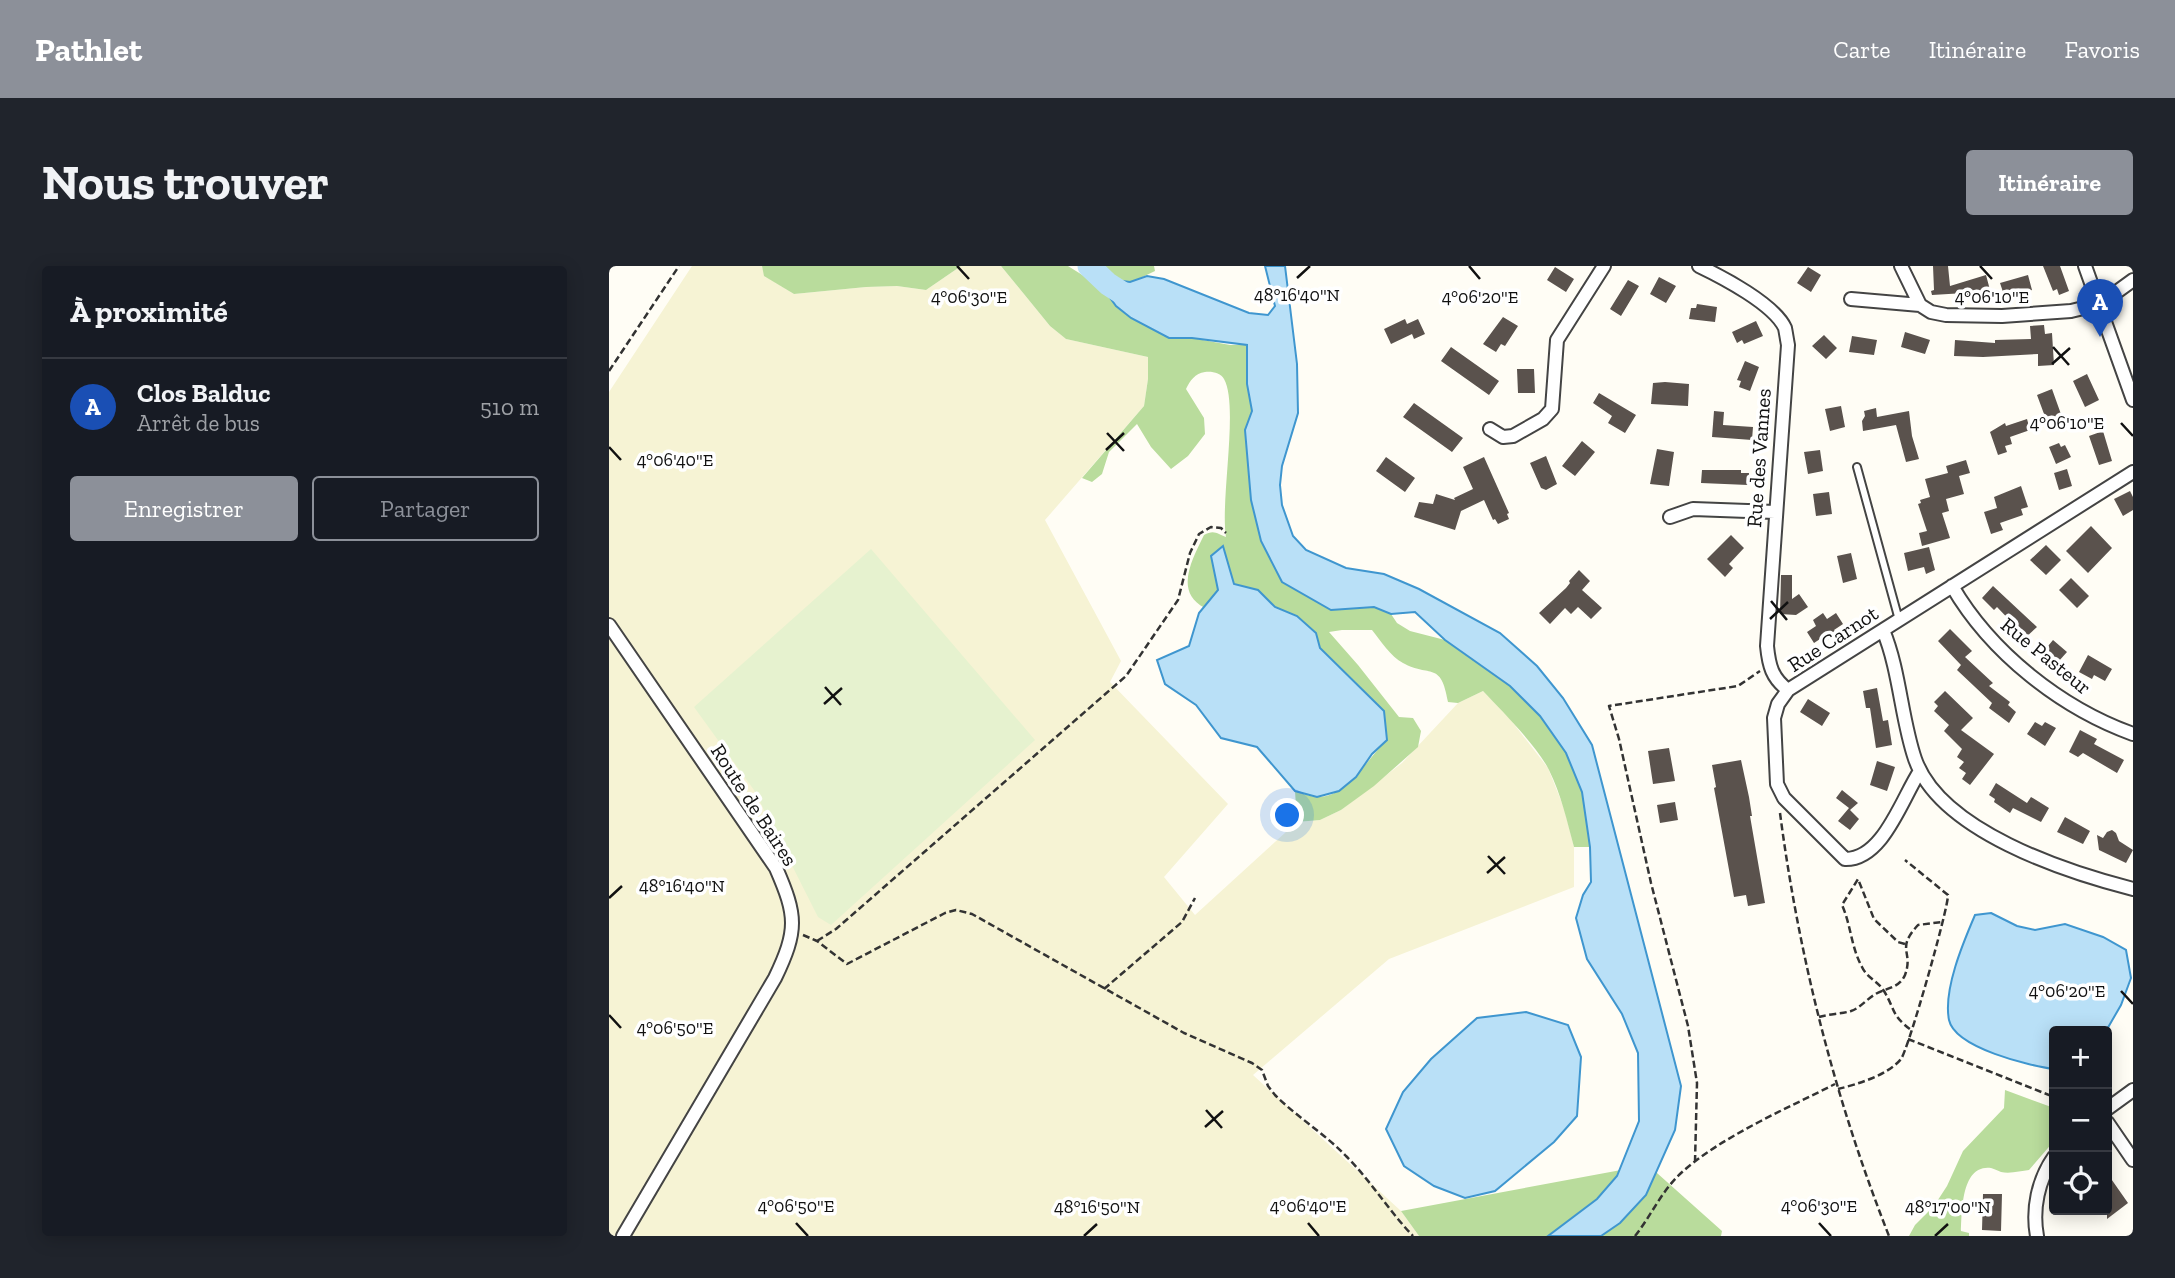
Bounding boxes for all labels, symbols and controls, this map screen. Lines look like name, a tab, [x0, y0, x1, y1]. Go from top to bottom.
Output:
text: Pathlet	[35, 30, 142, 69]
text: Carte	[1833, 35, 1891, 64]
text: Itinéraire	[1929, 35, 2026, 64]
text: Favoris	[2064, 35, 2140, 64]
button: Itinéraire	[1966, 150, 2133, 215]
text: Nous trouver	[42, 153, 329, 212]
pin: A	[2077, 279, 2123, 337]
text: 48°16'40"N	[1254, 284, 1340, 306]
text: 4°06'30"E	[931, 286, 1007, 308]
text: 4°06'20"E	[1442, 286, 1518, 308]
text: 4°06'10"E	[1955, 286, 2029, 308]
text: À proximité	[70, 294, 228, 330]
text: Clos Balduc	[137, 377, 271, 409]
street label: Rue des Vannes	[1741, 387, 1776, 528]
text: A	[85, 393, 101, 421]
text: 510 m	[480, 393, 539, 421]
text: Arrêt de bus	[137, 409, 260, 437]
text: 4°06'10"E	[2030, 412, 2104, 434]
text: 4°06'40"E	[637, 449, 713, 471]
button: Enregistrer	[70, 476, 298, 541]
button: Partager	[312, 476, 539, 541]
street label: Rue Carnot	[1783, 600, 1883, 677]
street label: Rue Pasteur	[1996, 612, 2096, 700]
street label: Route de Baires	[706, 739, 803, 870]
your location	[1270, 798, 1304, 832]
text: 48°16'40"N	[639, 875, 725, 897]
text: 4°06'20"E	[2029, 980, 2105, 1002]
text: 4°06'50"E	[637, 1017, 713, 1039]
map controls	[2049, 1026, 2112, 1215]
button: +	[2049, 1026, 2112, 1089]
button: −	[2049, 1089, 2112, 1152]
button: locate	[2049, 1152, 2112, 1215]
text: 4°06'50"E	[758, 1195, 834, 1217]
text: 4°06'40"E	[1270, 1195, 1346, 1217]
text: 4°06'30"E	[1781, 1195, 1857, 1217]
text: 48°16'50"N	[1054, 1196, 1140, 1218]
text: 48°17'00"N	[1905, 1196, 1991, 1218]

